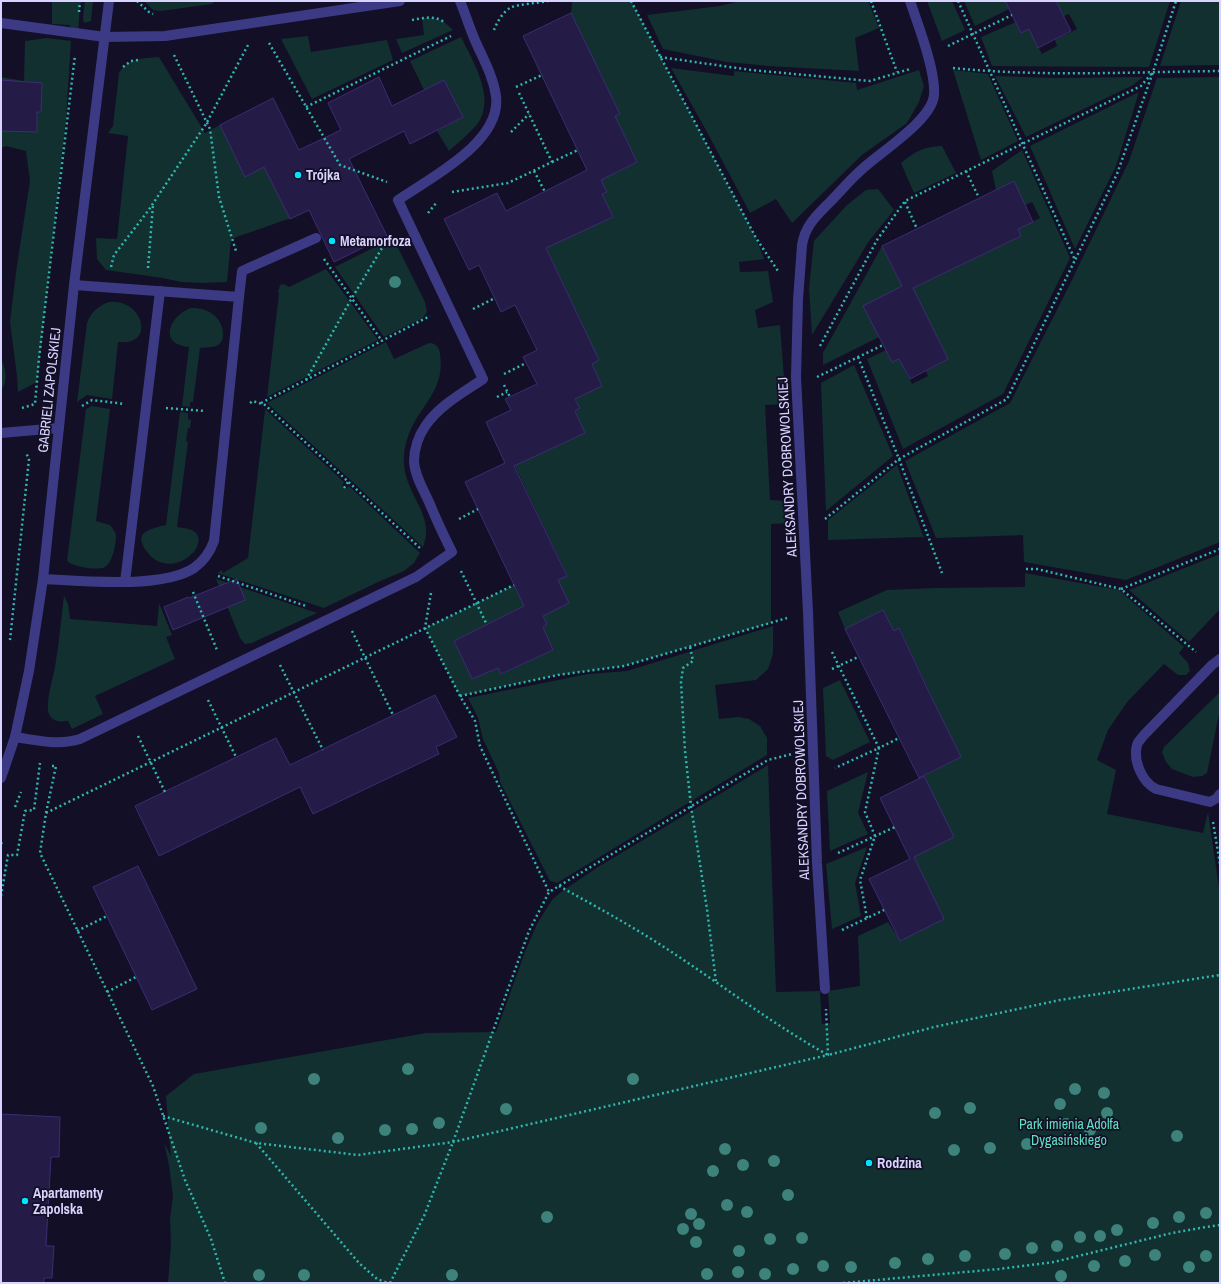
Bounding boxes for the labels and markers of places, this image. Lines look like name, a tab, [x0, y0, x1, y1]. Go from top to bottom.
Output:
place label: Trójka	[306, 166, 340, 184]
marker: Trójka	[293, 170, 303, 180]
place label: Metamorfoza	[340, 232, 411, 250]
marker: Metamorfoza	[327, 236, 337, 246]
place label: Rodzina	[877, 1154, 922, 1172]
marker: Rodzina	[864, 1158, 874, 1168]
place label: Apartamenty Zapolska	[33, 1184, 104, 1218]
marker: Apartamenty Zapolska	[20, 1196, 30, 1206]

